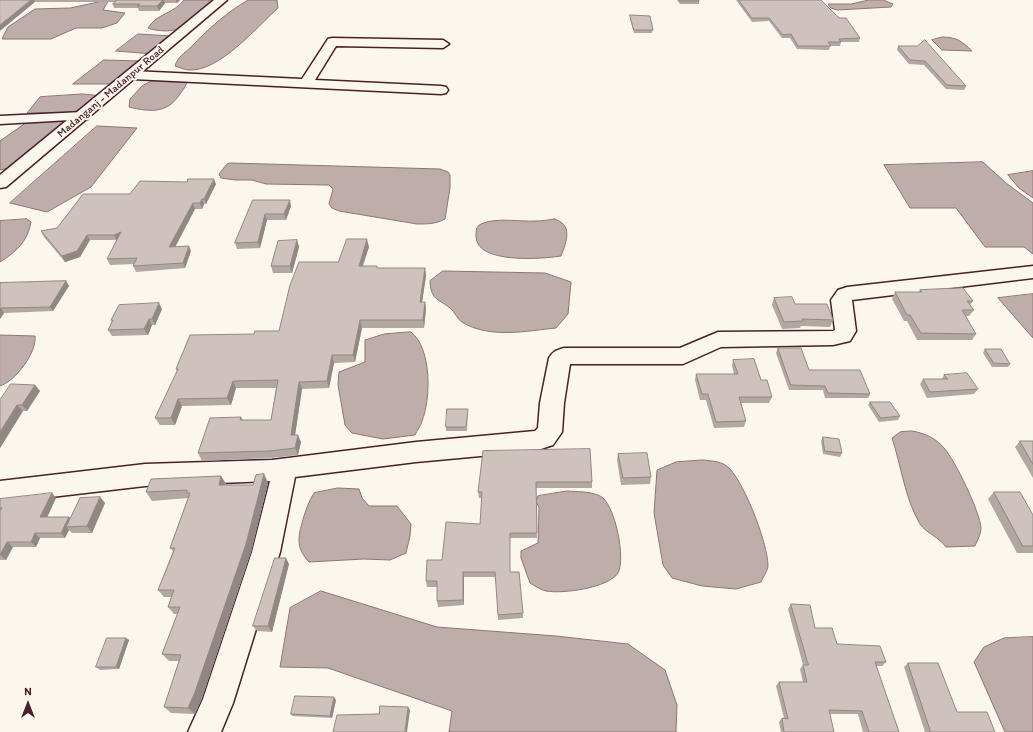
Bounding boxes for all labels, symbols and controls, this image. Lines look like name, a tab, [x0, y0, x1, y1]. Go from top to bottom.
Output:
street label: Madanganj - Madanpur Road	[55, 43, 167, 141]
north arrow	[8, 684, 48, 724]
text: N	[24, 685, 32, 698]

